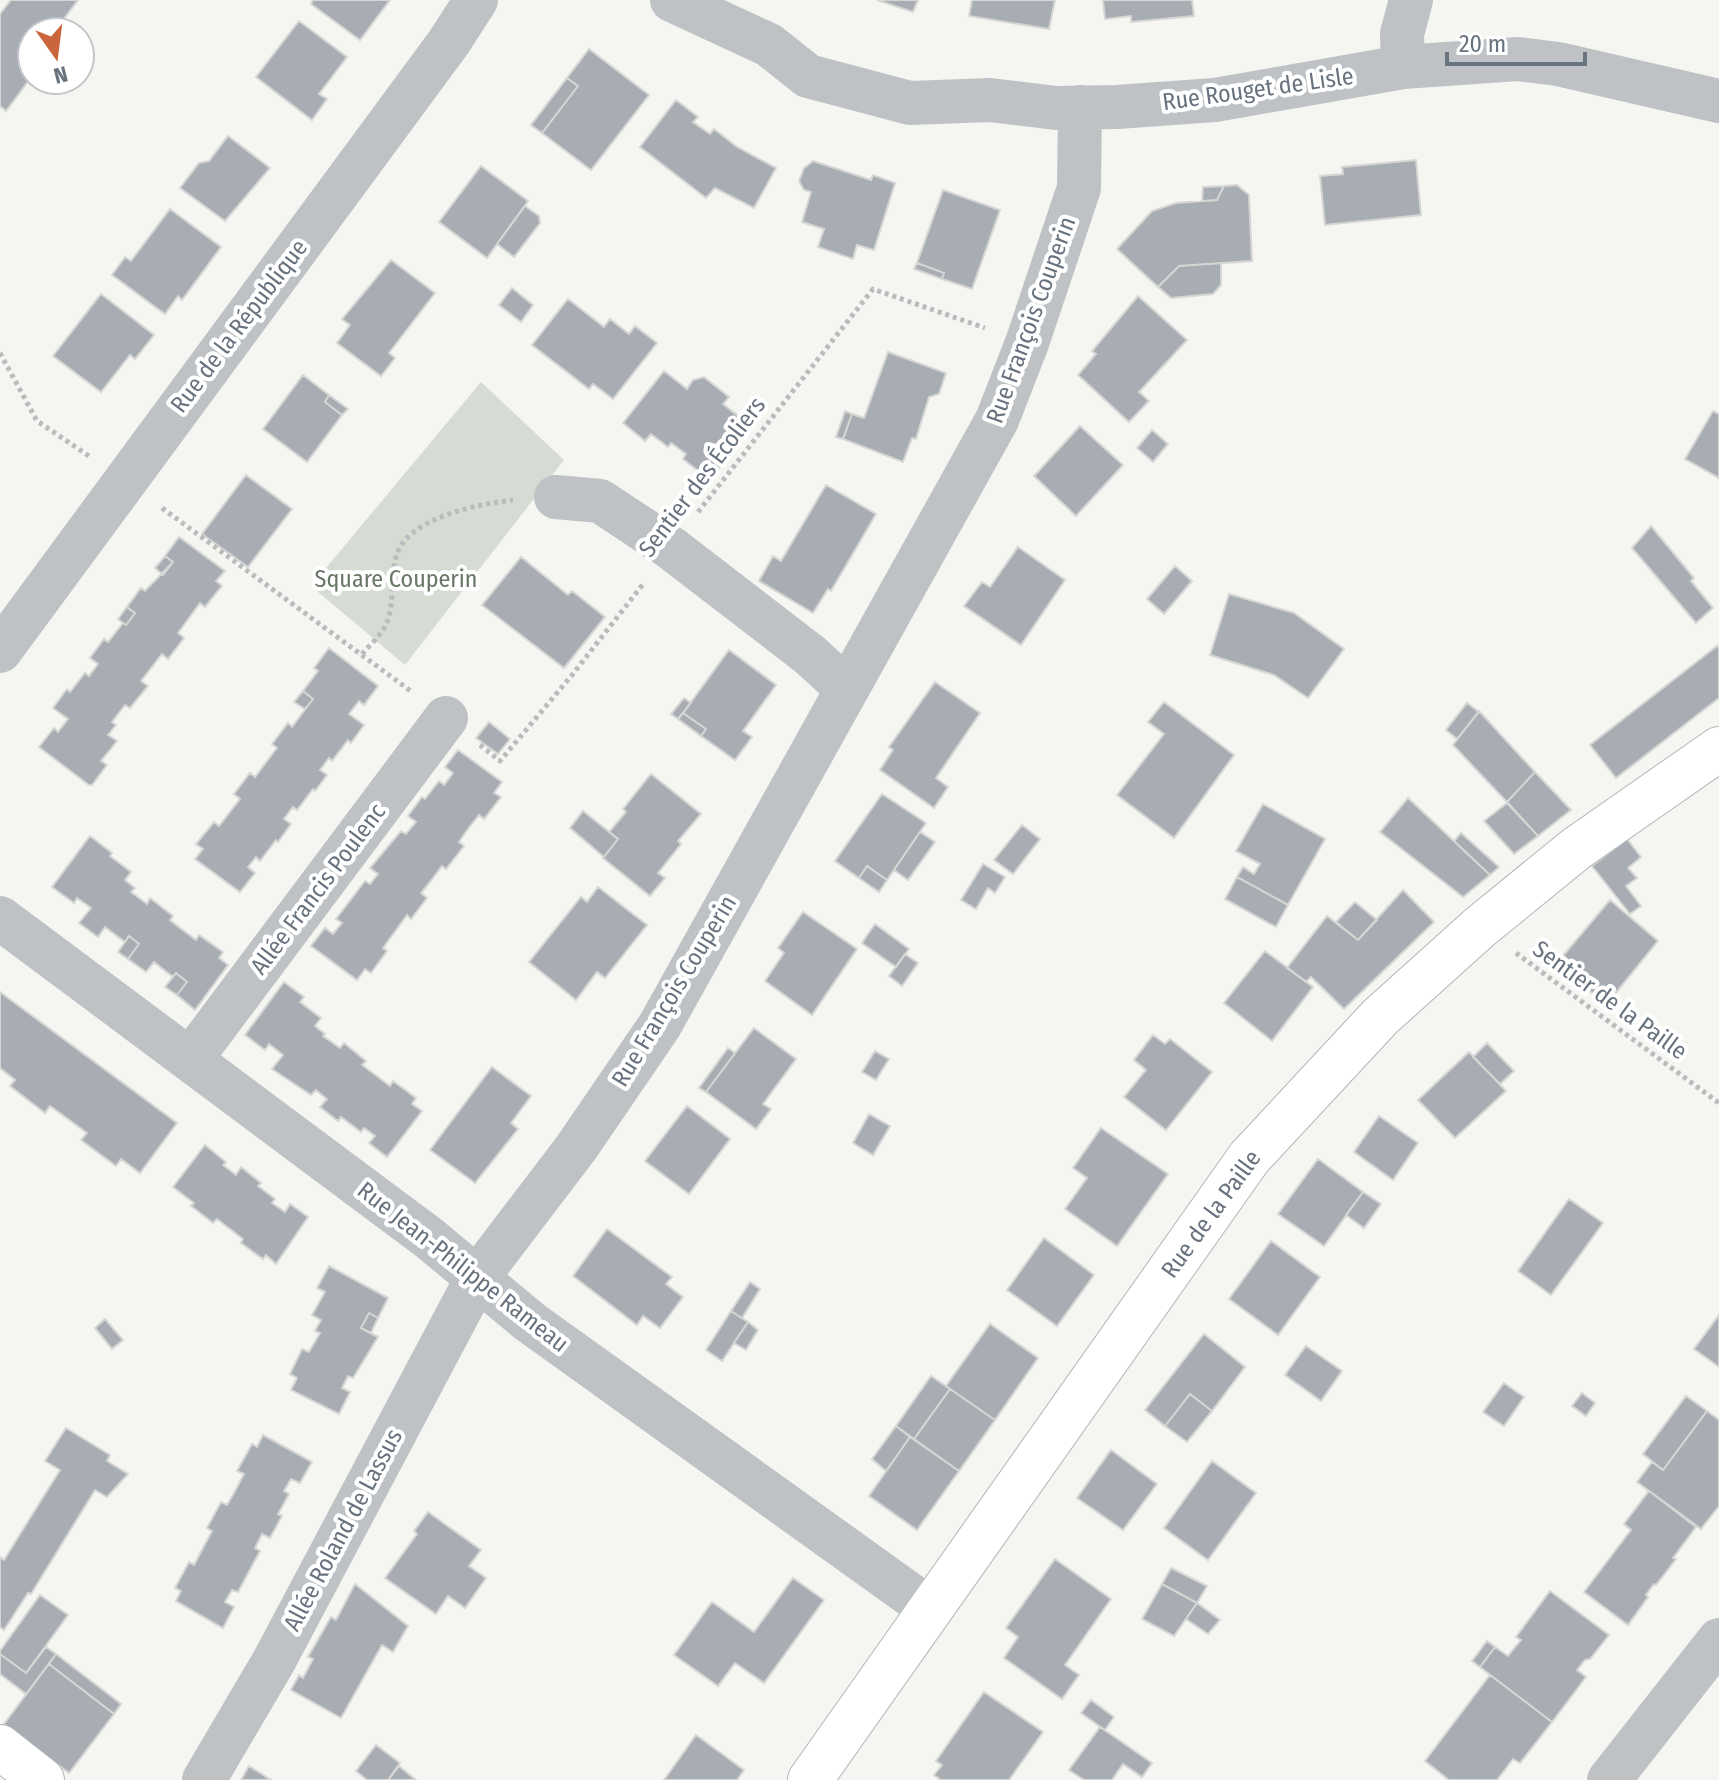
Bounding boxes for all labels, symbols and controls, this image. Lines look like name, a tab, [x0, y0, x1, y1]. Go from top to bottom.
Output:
north arrow	[16, 16, 96, 96]
scale bar	[1447, 16, 1585, 66]
text: 20 m	[1459, 30, 1506, 58]
text: N	[51, 60, 70, 90]
street label: Rue Rouget de Lisle	[1161, 62, 1355, 116]
street label: Rue François Couperin	[981, 213, 1081, 427]
street label: Rue de la République	[165, 234, 313, 418]
street label: Sentier des Écoliers	[632, 391, 771, 562]
park label: Square Couperin	[315, 565, 477, 593]
street label: Allée Francis Poulenc	[245, 798, 391, 980]
street label: Rue François Couperin	[606, 890, 742, 1092]
street label: Sentier de la Paille	[1527, 935, 1693, 1065]
street label: Rue de la Paille	[1155, 1145, 1267, 1283]
street label: Rue Jean-Philippe Rameau	[352, 1176, 574, 1358]
street label: Allée Roland de Lassus	[278, 1424, 408, 1636]

